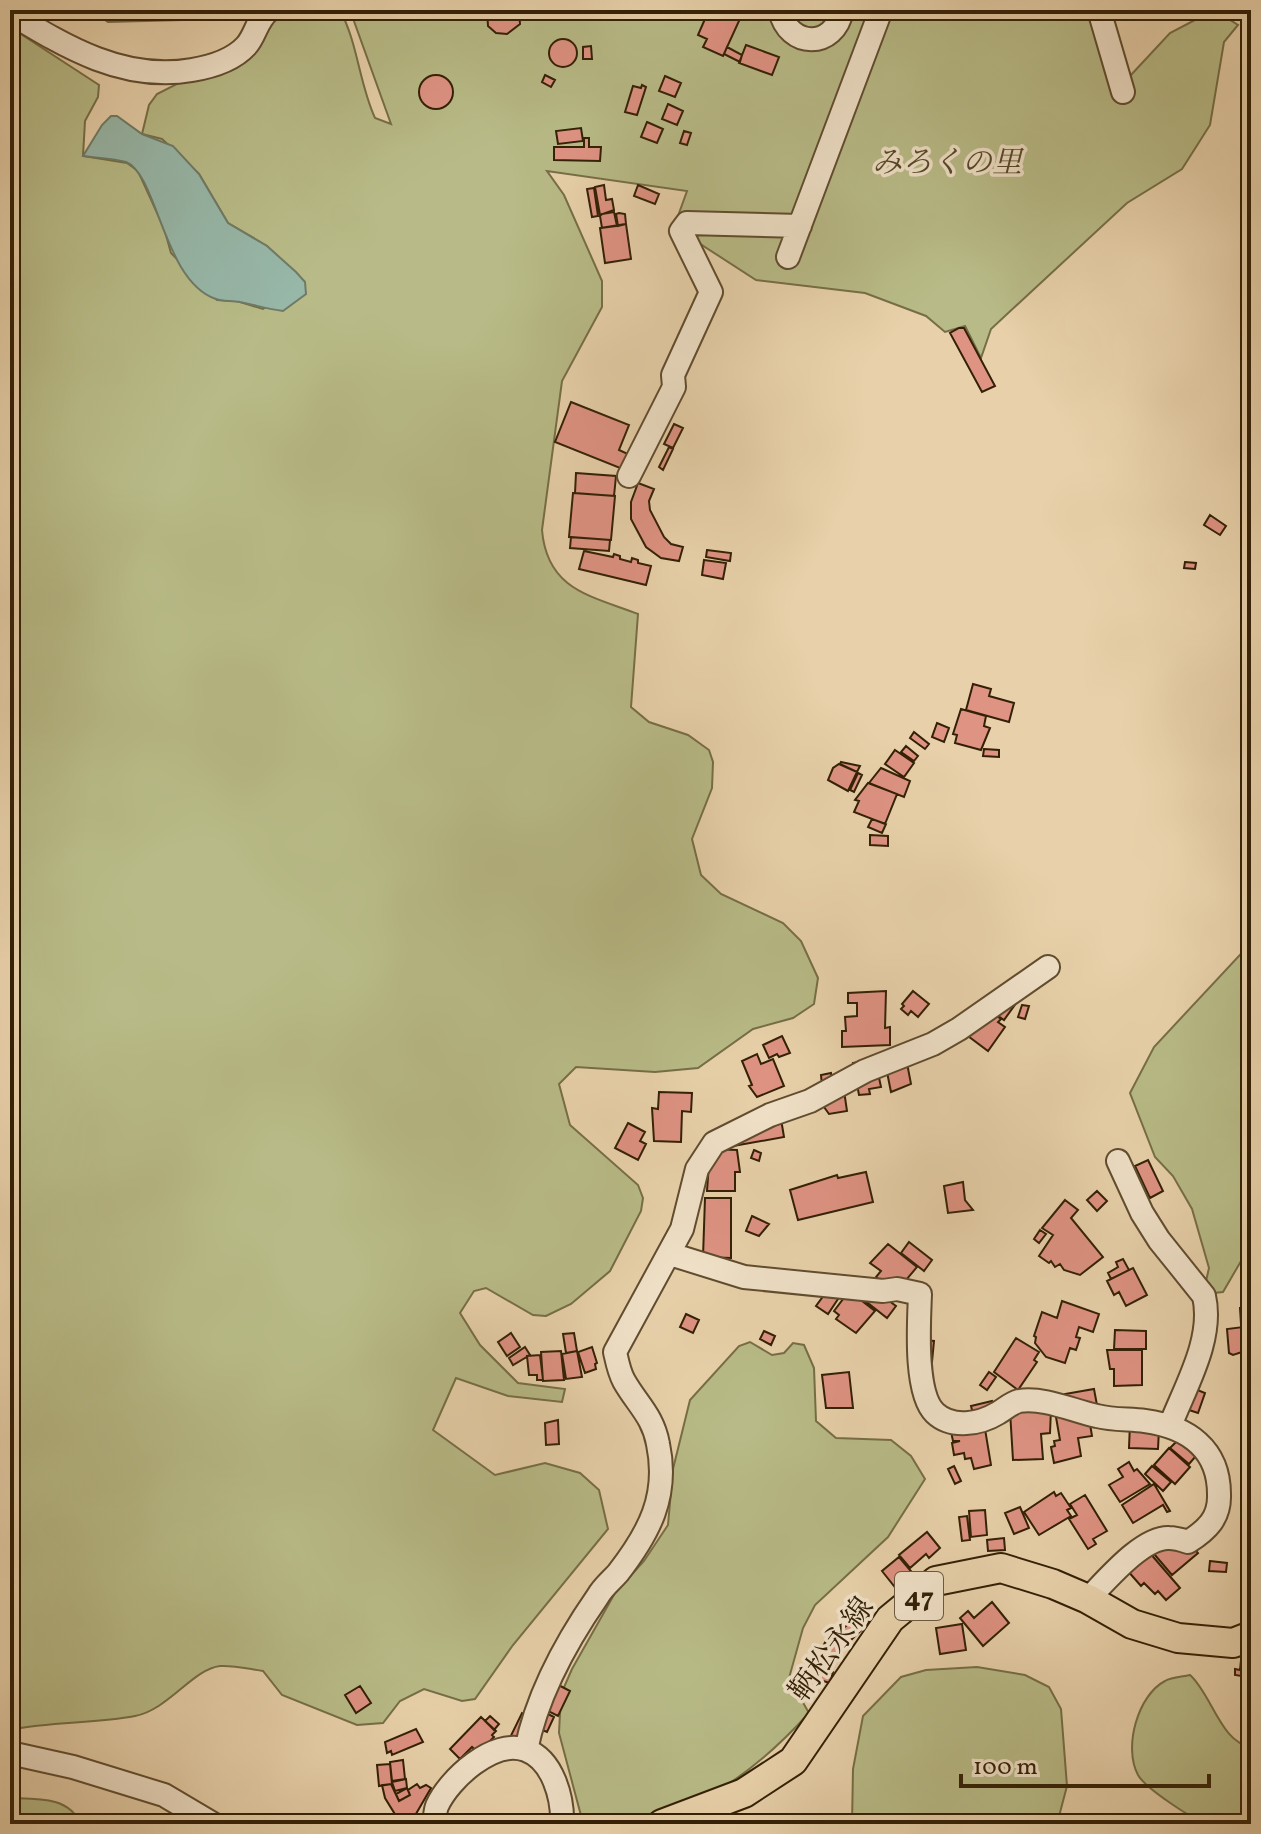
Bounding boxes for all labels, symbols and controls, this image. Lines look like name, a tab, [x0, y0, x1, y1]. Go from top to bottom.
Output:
park label: みろくの里	[872, 143, 1024, 185]
road number: 47	[895, 1572, 943, 1620]
street label: 鞆松永線	[780, 1589, 885, 1711]
scale bar	[961, 1738, 1209, 1788]
text: 100 m	[973, 1751, 1038, 1785]

